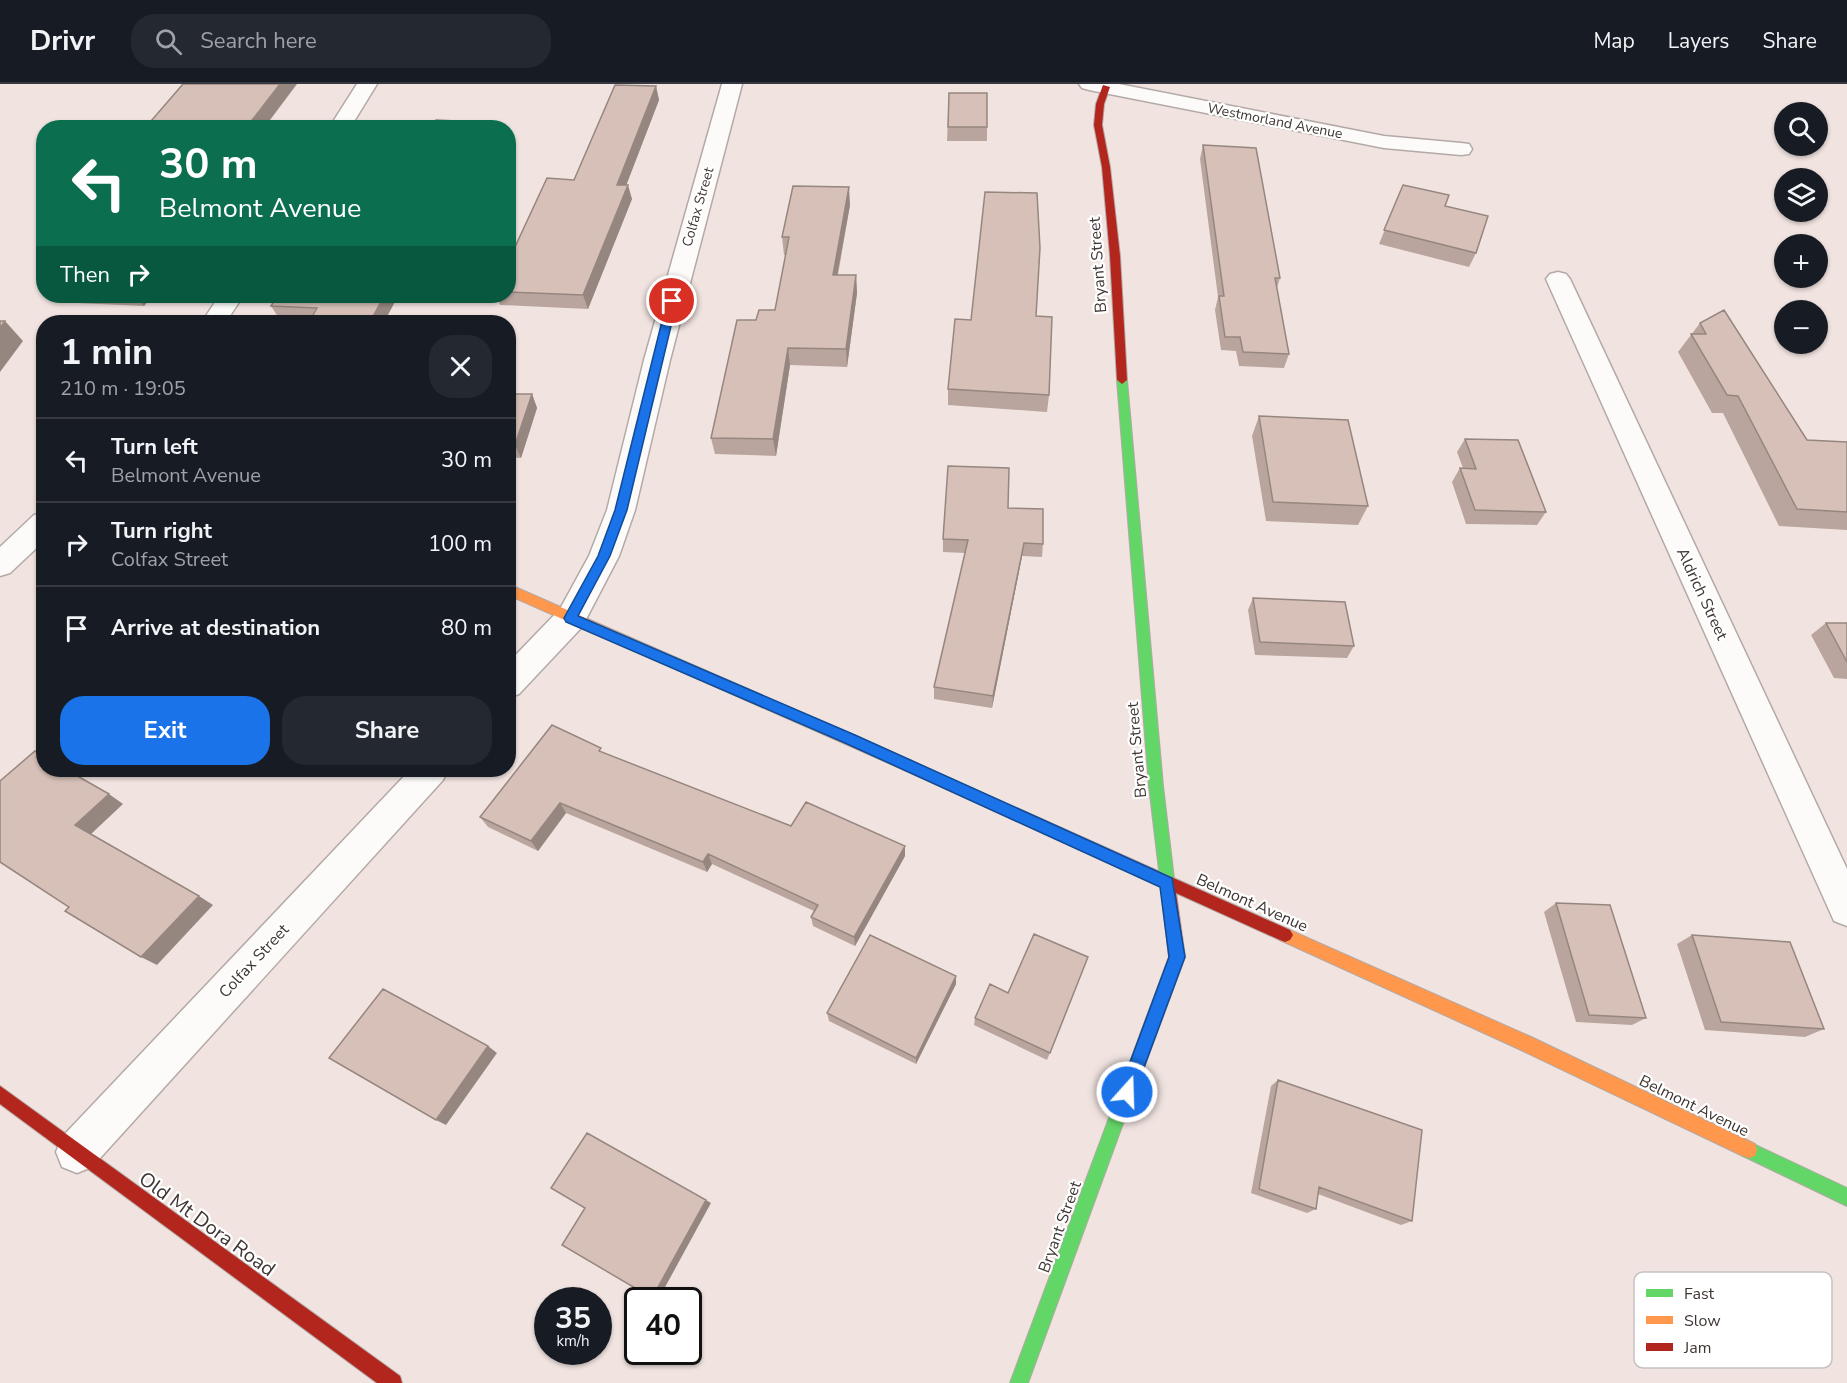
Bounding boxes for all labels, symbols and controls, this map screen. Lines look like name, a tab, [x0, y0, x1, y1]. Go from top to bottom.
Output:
search box	[131, 14, 551, 68]
text: Drivr	[30, 22, 95, 60]
icon: search	[152, 25, 185, 58]
text: Search here	[200, 26, 317, 56]
text: Map	[1593, 27, 1635, 55]
text: Layers	[1668, 27, 1729, 55]
text: Share	[1762, 27, 1817, 55]
street label: Westmorland Avenue	[1206, 99, 1344, 143]
map controls	[1774, 102, 1828, 354]
button: search	[1774, 102, 1828, 156]
text: 30 m	[159, 136, 258, 193]
icon: left	[60, 144, 138, 222]
street label: Colfax Street	[678, 165, 718, 249]
button: layers	[1774, 168, 1828, 222]
text: Belmont Avenue	[159, 190, 361, 227]
street label: Bryant Street	[1084, 216, 1112, 314]
button: +	[1774, 234, 1828, 288]
icon: right	[122, 258, 155, 291]
text: Then	[60, 260, 110, 290]
pin	[646, 275, 697, 326]
icon: arrive	[655, 284, 688, 317]
button: −	[1774, 300, 1828, 354]
text: 1 min	[60, 328, 153, 377]
button: close	[429, 335, 492, 398]
text: 210 m · 19:05	[60, 375, 186, 402]
text: Turn left	[111, 432, 198, 462]
icon: left	[60, 444, 93, 477]
text: 30 m	[441, 445, 492, 475]
text: Belmont Avenue	[111, 462, 261, 489]
text: Turn right	[111, 516, 212, 546]
icon: right	[60, 528, 93, 561]
text: 100 m	[428, 529, 492, 559]
street label: Aldrich Street	[1671, 544, 1733, 644]
text: Colfax Street	[111, 546, 228, 573]
icon: arrive	[60, 612, 93, 645]
text: Arrive at destination	[111, 613, 320, 643]
text: 80 m	[441, 613, 492, 643]
button: Exit	[60, 696, 270, 765]
button: Share	[282, 696, 492, 765]
street label: Bryant Street	[1122, 701, 1152, 799]
street label: Belmont Avenue	[1193, 869, 1311, 937]
street label: Colfax Street	[214, 919, 294, 1003]
position arrow	[1095, 1060, 1159, 1124]
street label: Belmont Avenue	[1635, 1070, 1753, 1142]
street label: Old Mt Dora Road	[133, 1165, 281, 1283]
street label: Bryant Street	[1033, 1178, 1087, 1276]
legend	[1634, 1272, 1832, 1368]
text: Fast	[1684, 1283, 1715, 1305]
speed limit sign: 40	[624, 1287, 702, 1365]
text: 35	[555, 1298, 591, 1339]
text: Slow	[1684, 1310, 1721, 1332]
text: km/h	[556, 1331, 590, 1351]
text: Jam	[1683, 1337, 1711, 1359]

